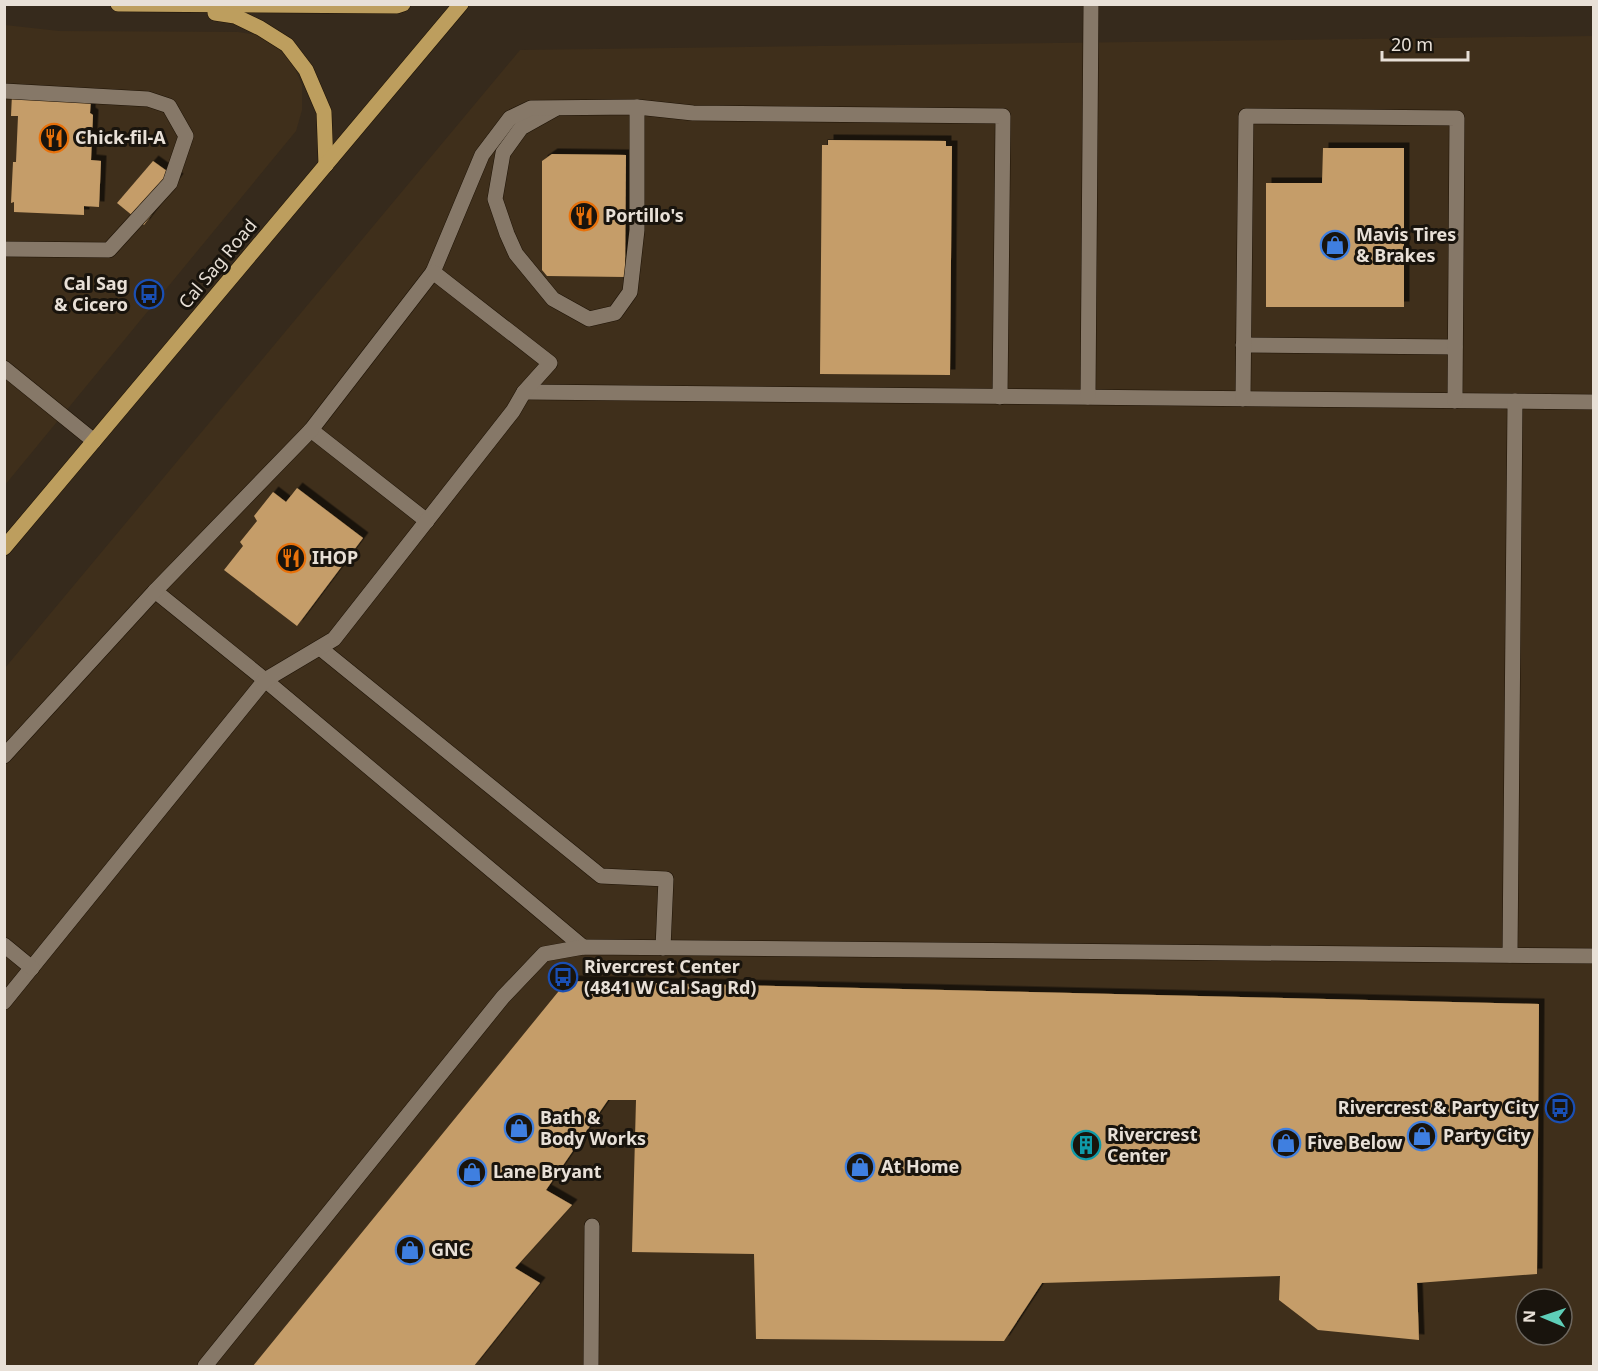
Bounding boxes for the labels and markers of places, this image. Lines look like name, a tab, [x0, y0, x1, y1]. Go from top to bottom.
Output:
restaurant icon: Chick-fil-A	[38, 122, 70, 154]
place label: Chick-fil-A	[75, 125, 166, 149]
restaurant icon: Portillo's	[568, 200, 600, 232]
place label: Portillo's	[605, 203, 684, 227]
place label: Mavis Tires & Brakes	[1356, 222, 1456, 267]
shop icon: Mavis Tires & Brakes	[1319, 229, 1351, 261]
place label: Cal Sag & Cicero	[54, 271, 128, 316]
bus stop icon: Cal Sag & Cicero	[133, 278, 165, 310]
restaurant icon: IHOP	[275, 542, 307, 574]
place label: IHOP	[312, 545, 358, 569]
place label: Rivercrest Center (4841 W Cal Sag Rd)	[584, 954, 756, 999]
bus stop icon: Rivercrest Center (4841 W Cal Sag Rd)	[547, 961, 579, 993]
bus stop icon: Rivercrest & Party City	[1544, 1092, 1576, 1124]
place label: Rivercrest & Party City	[1338, 1095, 1540, 1119]
place label: Bath & Body Works	[540, 1105, 646, 1150]
shop icon: Bath & Body Works	[503, 1112, 535, 1144]
shop icon: Party City	[1406, 1120, 1438, 1152]
place label: Rivercrest Center	[1107, 1122, 1198, 1167]
place label: Party City	[1443, 1123, 1532, 1147]
shop icon: Five Below	[1270, 1127, 1302, 1159]
building icon: Rivercrest Center	[1070, 1129, 1102, 1161]
place label: Five Below	[1307, 1130, 1403, 1154]
shop icon: At Home	[844, 1151, 876, 1183]
place label: At Home	[881, 1154, 959, 1178]
shop icon: Lane Bryant	[456, 1156, 488, 1188]
place label: Lane Bryant	[493, 1159, 602, 1183]
shop icon: GNC	[394, 1234, 426, 1266]
place label: GNC	[431, 1237, 470, 1261]

